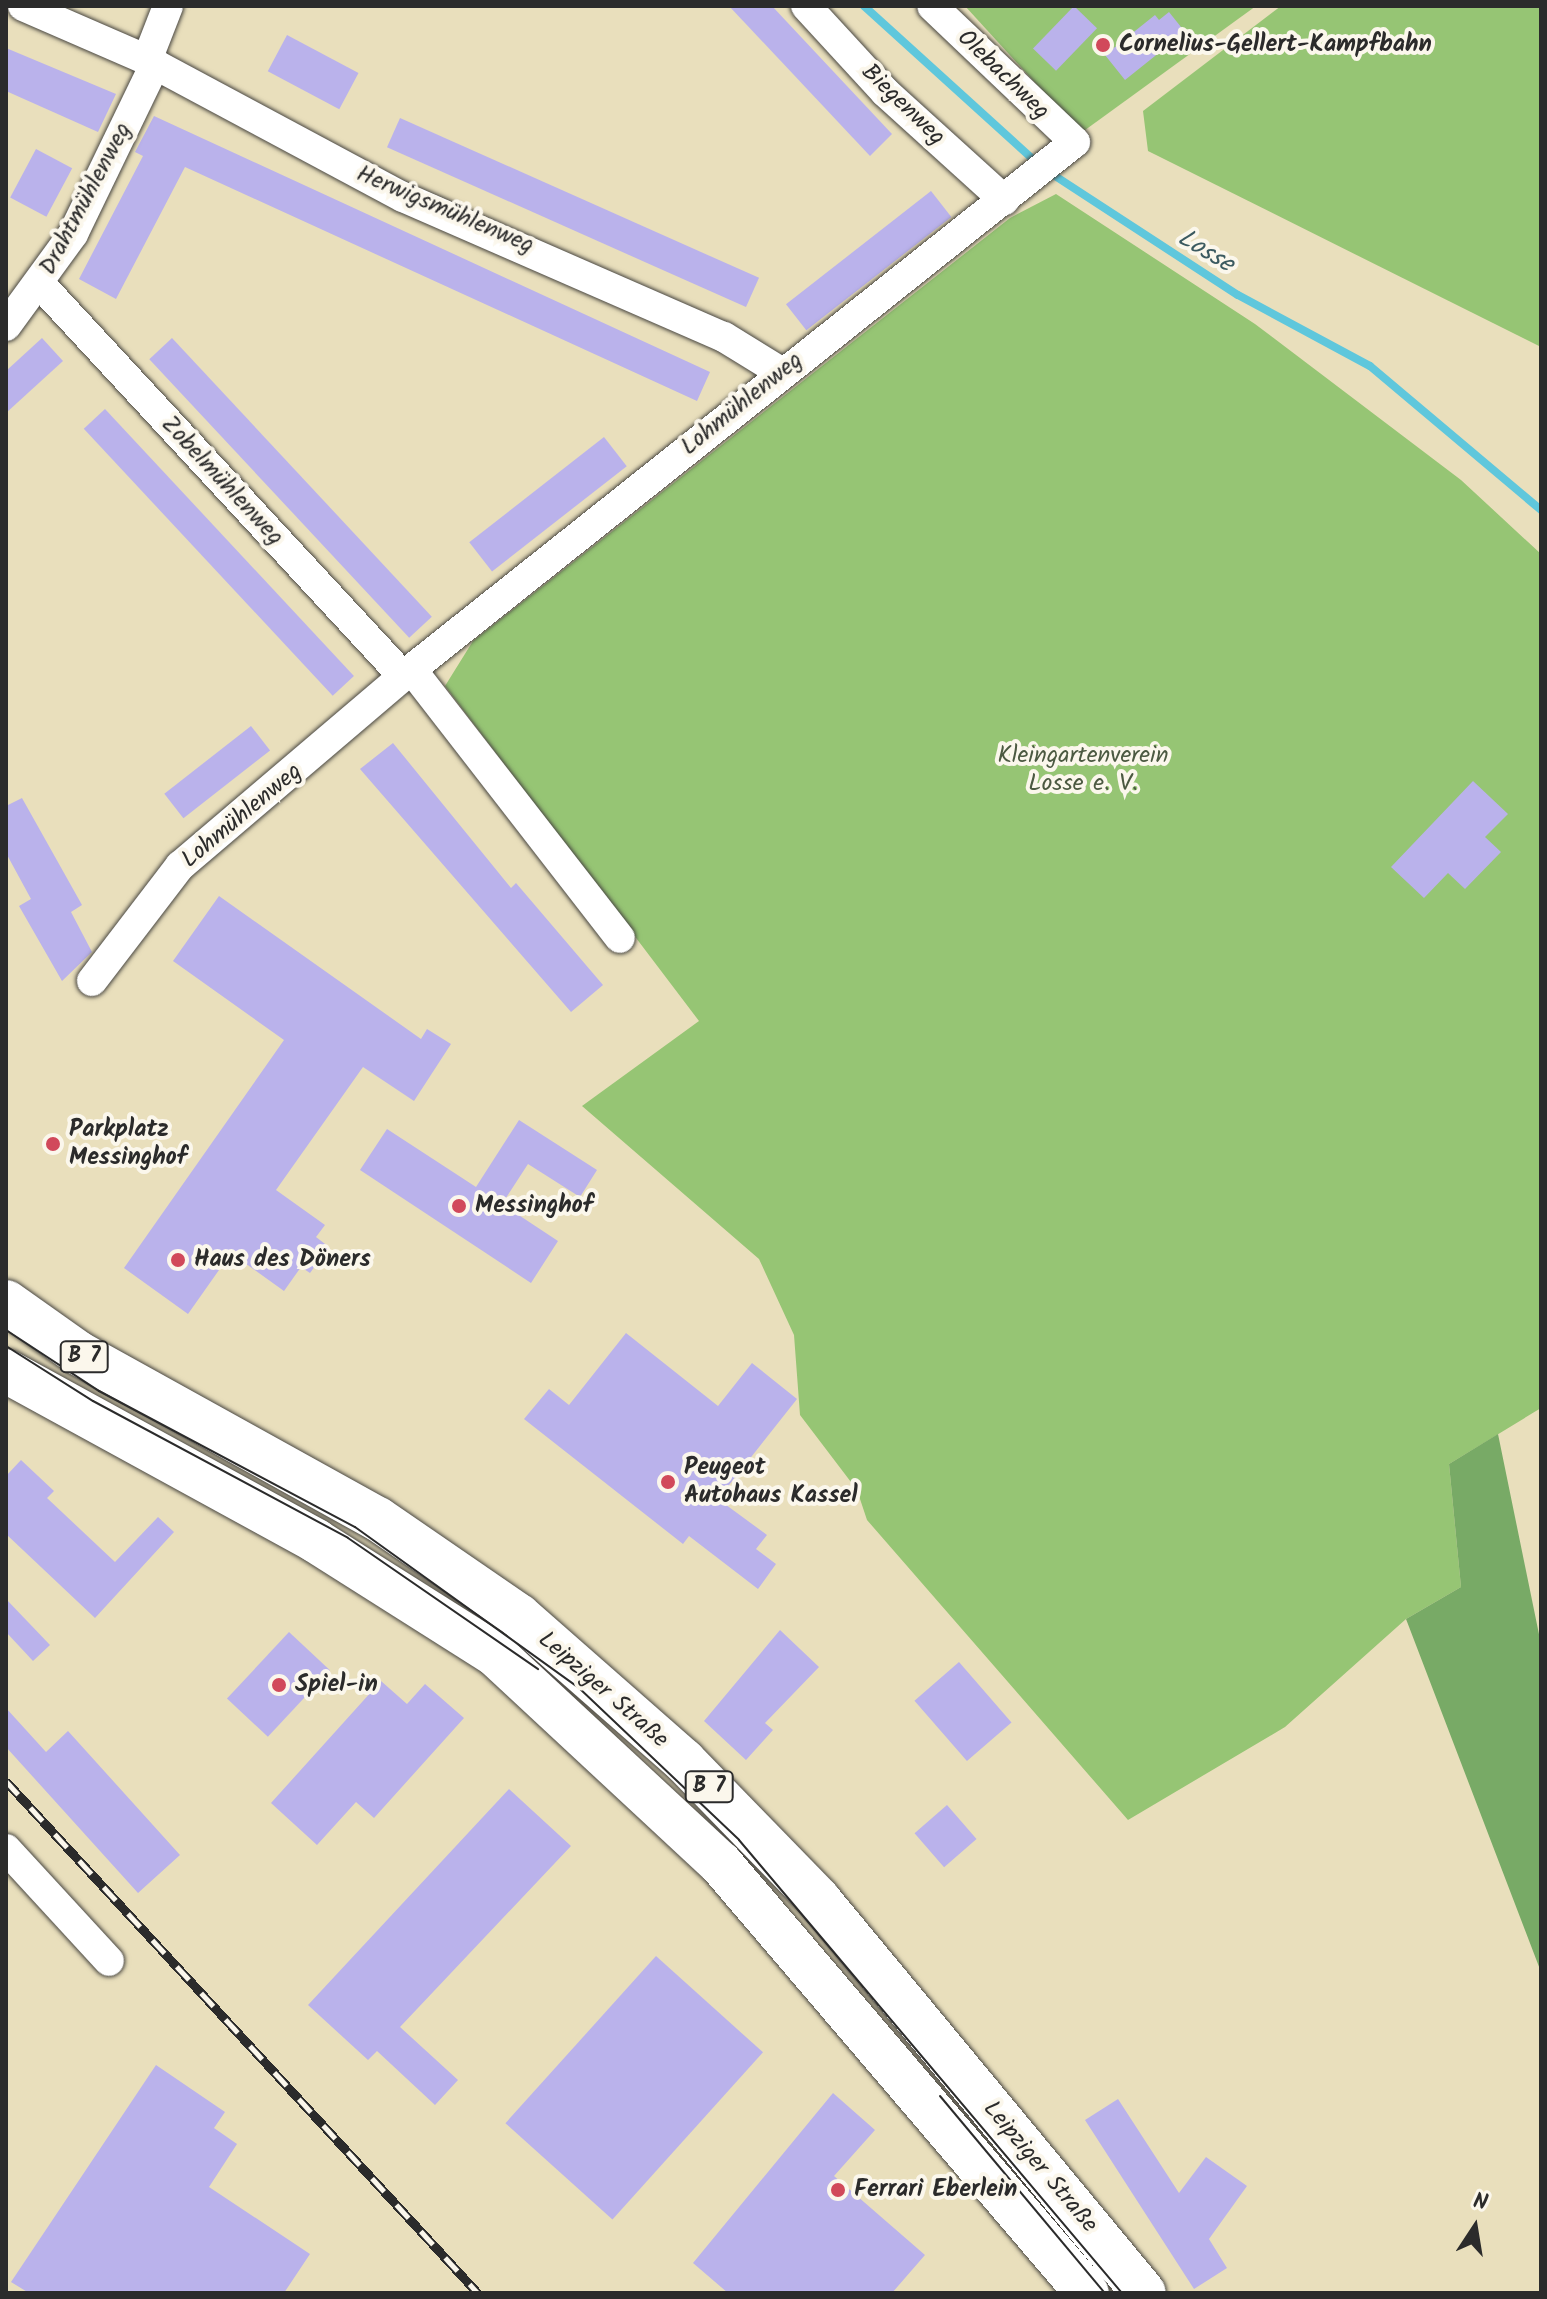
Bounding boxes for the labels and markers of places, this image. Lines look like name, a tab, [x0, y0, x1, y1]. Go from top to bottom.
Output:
place label: Cornelius-Gellert-Kampfbahn	[1119, 31, 1432, 59]
marker: Cornelius-Gellert-Kampfbahn	[1094, 36, 1112, 54]
place label: Parkplatz Messinghof	[69, 1116, 187, 1172]
marker: Parkplatz Messinghof	[44, 1135, 62, 1153]
place label: Messinghof	[475, 1192, 593, 1220]
marker: Messinghof	[450, 1197, 468, 1215]
place label: Haus des Döners	[194, 1246, 371, 1274]
marker: Haus des Döners	[169, 1251, 187, 1269]
place label: Peugeot Autohaus Kassel	[684, 1454, 858, 1510]
marker: Peugeot Autohaus Kassel	[659, 1473, 677, 1491]
place label: Spiel-in	[295, 1671, 378, 1699]
marker: Spiel-in	[270, 1676, 288, 1694]
place label: Ferrari Eberlein	[854, 2176, 1017, 2204]
marker: Ferrari Eberlein	[829, 2181, 847, 2199]

